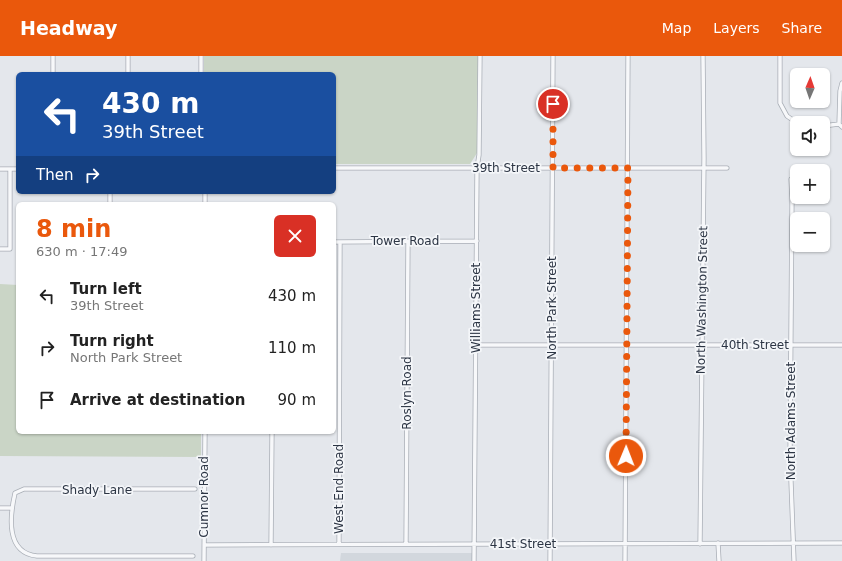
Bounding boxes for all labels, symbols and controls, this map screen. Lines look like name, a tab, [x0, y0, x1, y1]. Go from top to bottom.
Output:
text: Headway	[20, 17, 117, 39]
text: Map	[662, 20, 691, 36]
text: Layers	[713, 20, 760, 36]
text: Share	[782, 20, 822, 36]
north arrow	[790, 68, 830, 108]
map controls	[790, 68, 830, 252]
text: 430 m	[102, 87, 199, 120]
pin	[536, 87, 570, 121]
icon: left	[36, 88, 88, 140]
icon: arrive	[542, 93, 564, 115]
button: sound	[790, 116, 830, 156]
text: 39th Street	[102, 121, 204, 142]
street label: 39th Street	[472, 161, 540, 175]
icon: right	[81, 164, 103, 186]
button: +	[790, 164, 830, 204]
text: Then	[36, 166, 73, 184]
button: −	[790, 212, 830, 252]
text: 8 min	[36, 215, 111, 243]
button: close	[274, 215, 316, 257]
street label: North Washington Street	[694, 226, 710, 374]
street label: Tower Road	[370, 234, 439, 248]
text: 630 m · 17:49	[36, 244, 127, 259]
street label: North Park Street	[545, 256, 559, 360]
street label: Williams Street	[469, 262, 483, 353]
text: Turn left	[70, 280, 142, 298]
icon: left	[36, 285, 58, 307]
text: 430 m	[268, 287, 316, 305]
text: 39th Street	[70, 298, 144, 313]
text: Turn right	[70, 332, 154, 350]
icon: right	[36, 337, 58, 359]
street label: 40th Street	[721, 338, 789, 352]
text: 110 m	[268, 339, 316, 357]
text: North Park Street	[70, 350, 182, 365]
street label: Roslyn Road	[400, 356, 414, 430]
street label: North Adams Street	[784, 361, 798, 480]
icon: arrive	[36, 389, 58, 411]
text: Arrive at destination	[70, 391, 245, 409]
text: 90 m	[278, 391, 316, 409]
position arrow	[605, 435, 647, 477]
street label: West End Road	[332, 444, 346, 534]
street label: Cumnor Road	[197, 456, 211, 538]
street label: Shady Lane	[62, 483, 132, 497]
street label: 41st Street	[490, 537, 557, 551]

